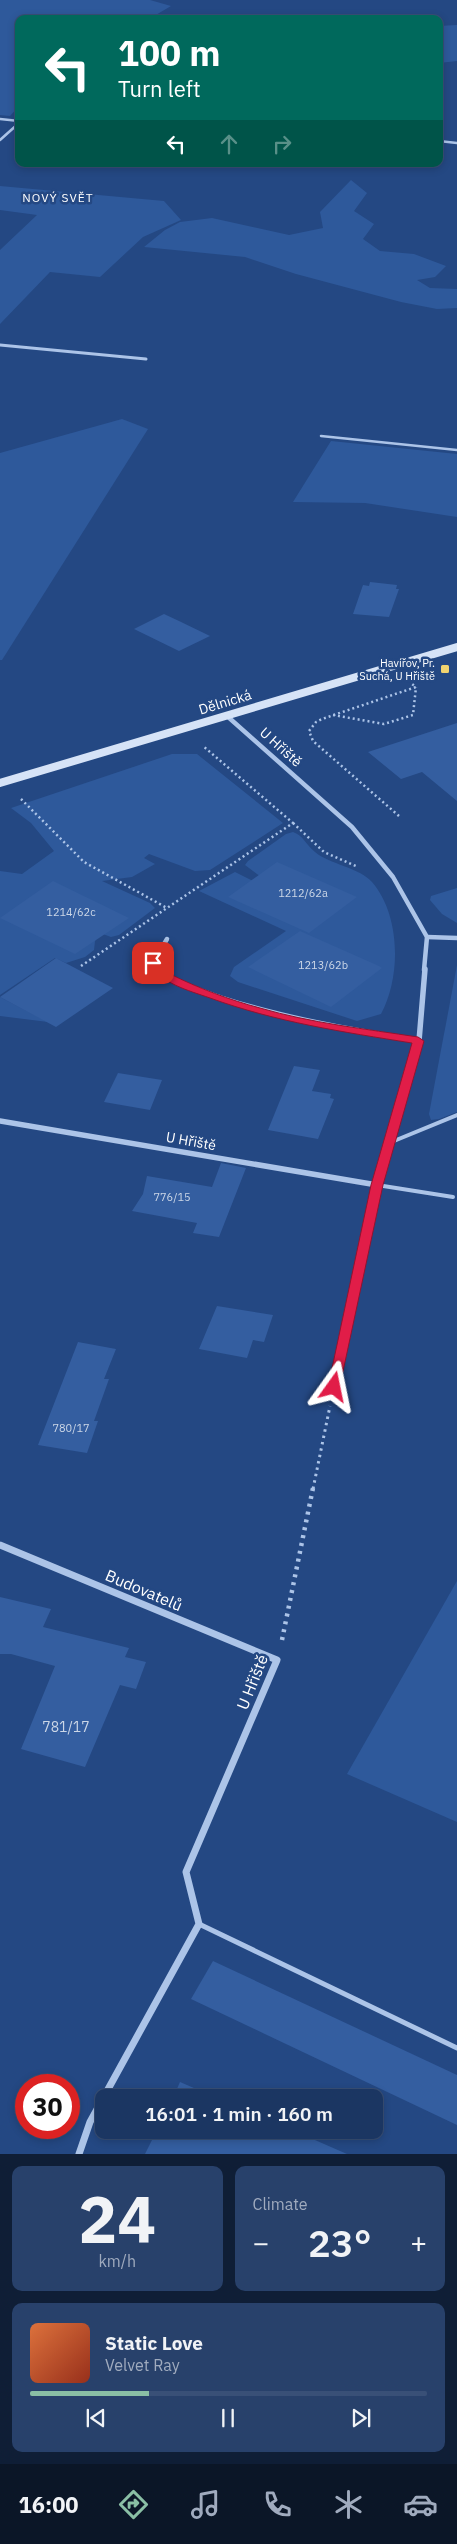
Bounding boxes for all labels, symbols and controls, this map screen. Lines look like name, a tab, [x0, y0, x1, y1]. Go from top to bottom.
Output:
text: 100 m	[118, 30, 221, 76]
icon: left	[35, 35, 100, 100]
text: Turn left	[118, 74, 201, 103]
icon: left	[162, 130, 190, 158]
icon: ahead	[215, 130, 243, 158]
icon: right	[268, 130, 296, 158]
district label: NOVÝ SVĚT	[22, 190, 94, 205]
place label: Havířov, Pr. Suchá, U Hřiště	[359, 656, 435, 683]
marker: Havířov, Pr. Suchá, U Hřiště	[439, 663, 451, 675]
street label: Dělnická	[196, 685, 254, 719]
street label: U Hřiště	[256, 723, 306, 771]
house number: 1212/62a	[278, 886, 328, 900]
house number: 1214/62c	[46, 905, 96, 919]
pin	[132, 942, 174, 984]
icon: arrive	[139, 949, 167, 977]
house number: 1213/62b	[298, 958, 348, 972]
street label: U Hřiště	[165, 1128, 218, 1154]
house number: 776/15	[153, 1190, 191, 1204]
position arrow	[307, 1360, 359, 1412]
house number: 780/17	[52, 1421, 90, 1435]
street label: Budovatelů	[102, 1565, 186, 1615]
street label: U Hřiště	[232, 1651, 272, 1713]
house number: 781/17	[42, 1718, 90, 1736]
speed limit sign: 30	[15, 2074, 80, 2139]
text: 16:01 · 1 min · 160 m	[145, 2102, 333, 2126]
text: 24	[78, 2176, 156, 2261]
text: Climate	[253, 2194, 308, 2214]
text: 23°	[308, 2218, 371, 2267]
text: −	[253, 2224, 269, 2261]
text: +	[410, 2224, 427, 2261]
text: km/h	[98, 2251, 136, 2271]
text: Static Love	[105, 2331, 203, 2355]
text: Velvet Ray	[105, 2355, 180, 2375]
icon: previous	[82, 2404, 110, 2432]
icon: pause	[214, 2404, 242, 2432]
icon: next	[347, 2404, 375, 2432]
icon: directions	[116, 2487, 151, 2522]
icon: music	[188, 2487, 223, 2522]
icon: phone	[260, 2487, 295, 2522]
icon: climate	[331, 2487, 366, 2522]
icon: car	[403, 2487, 438, 2522]
text: 16:00	[18, 2490, 79, 2519]

